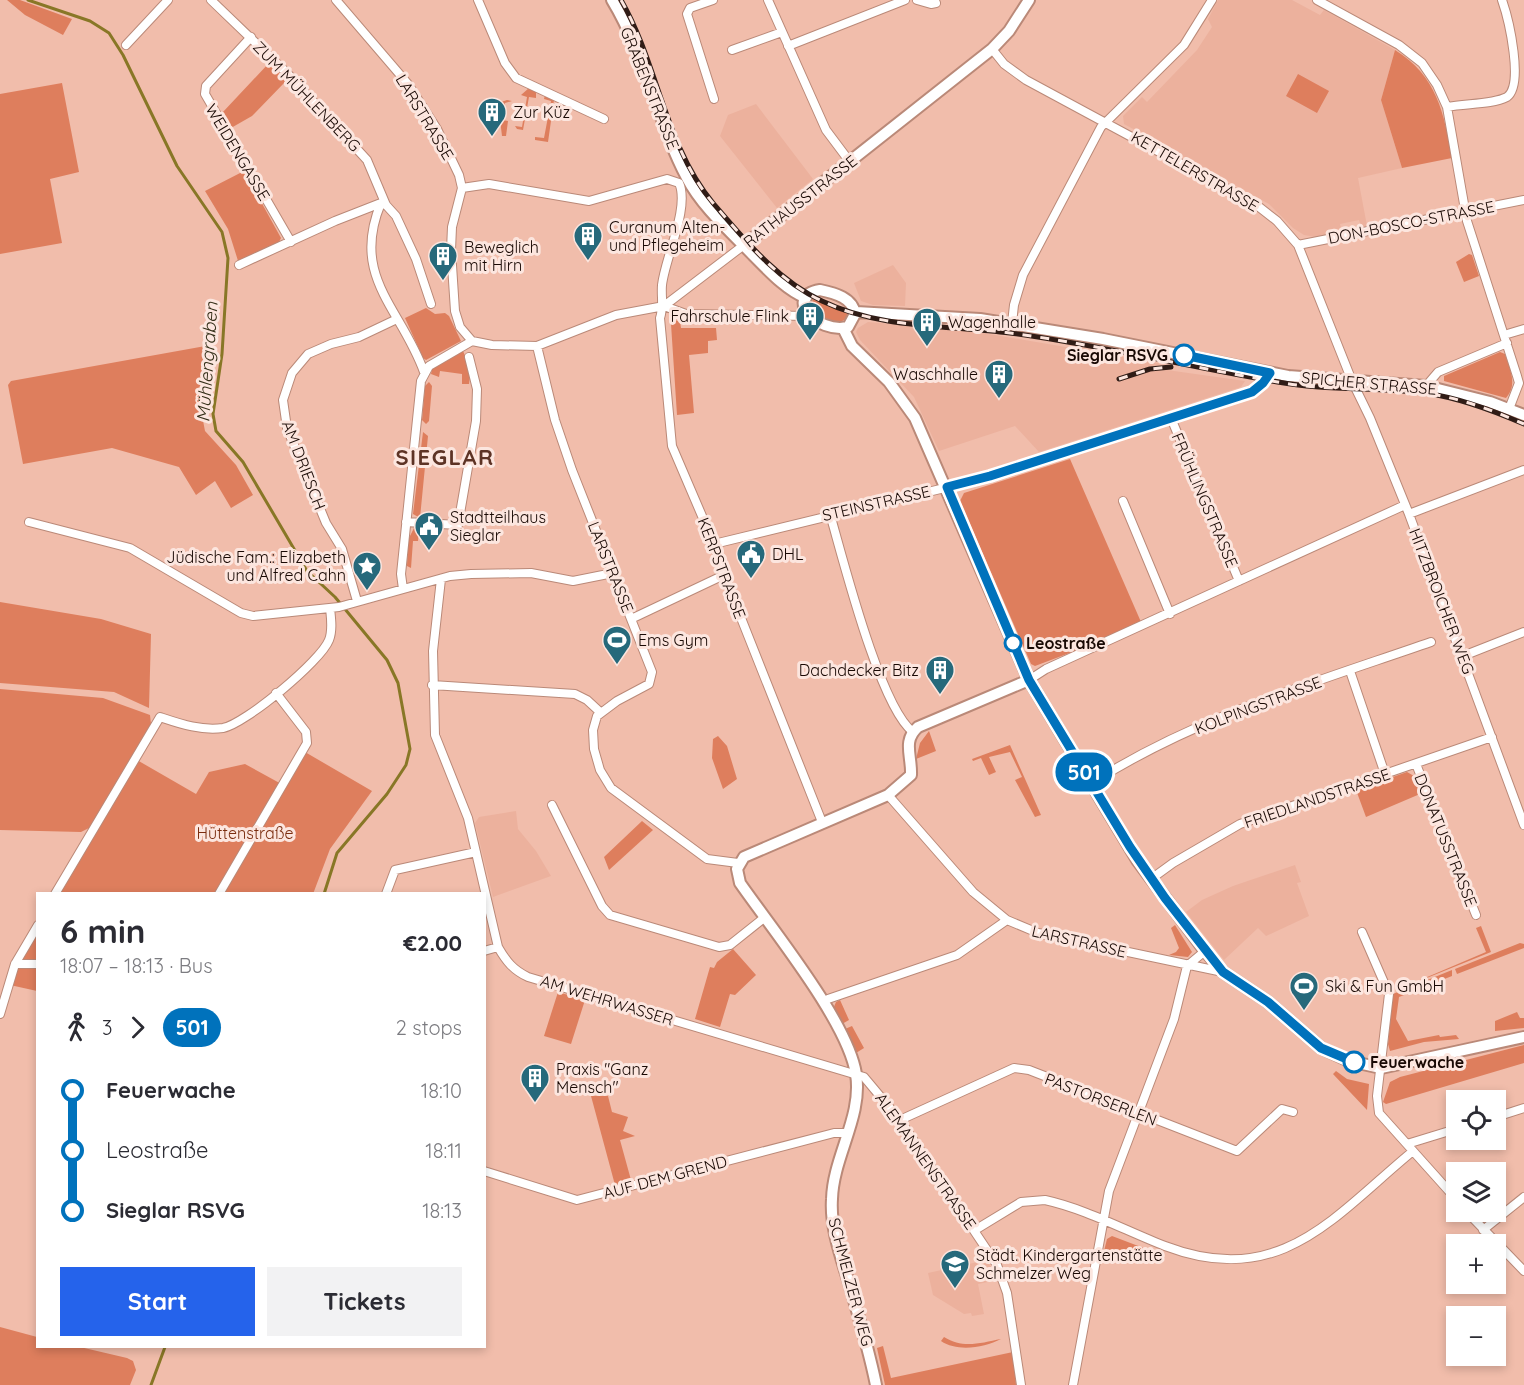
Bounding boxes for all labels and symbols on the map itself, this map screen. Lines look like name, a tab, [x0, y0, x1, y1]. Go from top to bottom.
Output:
street label: GRABENSTRASSE	[616, 24, 684, 152]
street label: ZUM MÜHLENBERG	[249, 37, 365, 155]
street label: LARSTRASSE	[392, 71, 458, 163]
building icon: Zur Küz	[476, 96, 508, 138]
street label: WEIDENGASSE	[201, 100, 275, 204]
place label: Zur Küz	[513, 102, 570, 122]
street label: KETTELERSTRASSE	[1128, 126, 1262, 216]
street label: RATHAUSSTRASSE	[739, 150, 861, 252]
street label: DON-BOSCO-STRASSE	[1326, 196, 1496, 248]
place label: Curanum Alten- und Pflegeheim	[609, 217, 725, 255]
building icon: Curanum Alten- und Pflegeheim	[572, 220, 604, 262]
place label: Beweglich mit Hirn	[464, 237, 539, 275]
building icon: Beweglich mit Hirn	[427, 240, 459, 282]
building icon: Fahrschule Flink	[794, 300, 826, 342]
water label: Mühlengraben	[191, 301, 223, 423]
place label: Fahrschule Flink	[670, 306, 789, 326]
building icon: Wagenhalle	[911, 306, 943, 348]
place label: Wagenhalle	[948, 312, 1036, 332]
marker: Sieglar RSVG	[1173, 344, 1195, 366]
place label: Sieglar RSVG	[1067, 345, 1168, 365]
building icon: Waschhalle	[983, 358, 1015, 400]
place label: Waschhalle	[893, 364, 978, 384]
street label: SPICHER STRASSE	[1301, 367, 1437, 399]
street label: AM DRIESCH	[278, 417, 330, 513]
street label: FRÜHLINGSTRASSE	[1168, 429, 1242, 571]
district label: SIEGLAR	[395, 443, 495, 471]
street label: STEINSTRASSE	[820, 481, 932, 525]
place label: Stadtteilhaus Sieglar	[450, 507, 546, 545]
public building icon: Stadtteilhaus Sieglar	[413, 510, 445, 552]
street label: KERPSTRASSE	[693, 514, 751, 622]
street label: LARSTRASSE	[584, 519, 638, 615]
street label: HITZBROICHER WEG	[1405, 525, 1479, 677]
public building icon: DHL	[735, 538, 767, 580]
place label: DHL	[772, 544, 804, 564]
place label: Jüdische Fam.: Elizabeth und Alfred Cahn	[166, 547, 346, 585]
place icon: Jüdische Fam.: Elizabeth und Alfred Cahn	[351, 550, 383, 592]
sports icon: Ems Gym	[601, 624, 633, 666]
place label: Ems Gym	[638, 630, 708, 650]
place label: Leostraße	[1026, 633, 1106, 653]
marker: Leostraße	[1004, 634, 1022, 652]
building icon: Dachdecker Bitz	[924, 654, 956, 696]
place label: Dachdecker Bitz	[799, 660, 919, 680]
street label: KOLPINGSTRASSE	[1192, 672, 1324, 738]
line badge: 501	[1050, 752, 1118, 792]
street label: FRIEDLANDSTRASSE	[1241, 764, 1393, 832]
street label: DONATUSSTRASSE	[1410, 771, 1482, 909]
park label: Hüttenstraße	[196, 823, 294, 843]
street label: LARSTRASSE	[1030, 920, 1128, 962]
street label: AM WEHRWASSER	[538, 970, 676, 1030]
sports icon: Ski & Fun GmbH	[1288, 970, 1320, 1012]
place label: Ski & Fun GmbH	[1325, 976, 1444, 996]
marker: Feuerwache	[1343, 1051, 1365, 1073]
place label: Feuerwache	[1370, 1052, 1464, 1072]
place label: Praxis "Ganz Mensch"	[556, 1059, 648, 1097]
building icon: Praxis "Ganz Mensch"	[519, 1062, 551, 1104]
street label: PASTORSERLEN	[1042, 1068, 1160, 1130]
street label: ALEMANNENSTRASSE	[871, 1089, 981, 1233]
street label: AUF DEM GREND	[601, 1151, 729, 1203]
street label: SCHMELZER WEG	[824, 1216, 878, 1348]
place label: Städt. Kindergartenstätte Schmelzer Weg	[976, 1245, 1162, 1283]
school or university icon: Städt. Kindergartenstätte Schmelzer Weg	[939, 1248, 971, 1290]

